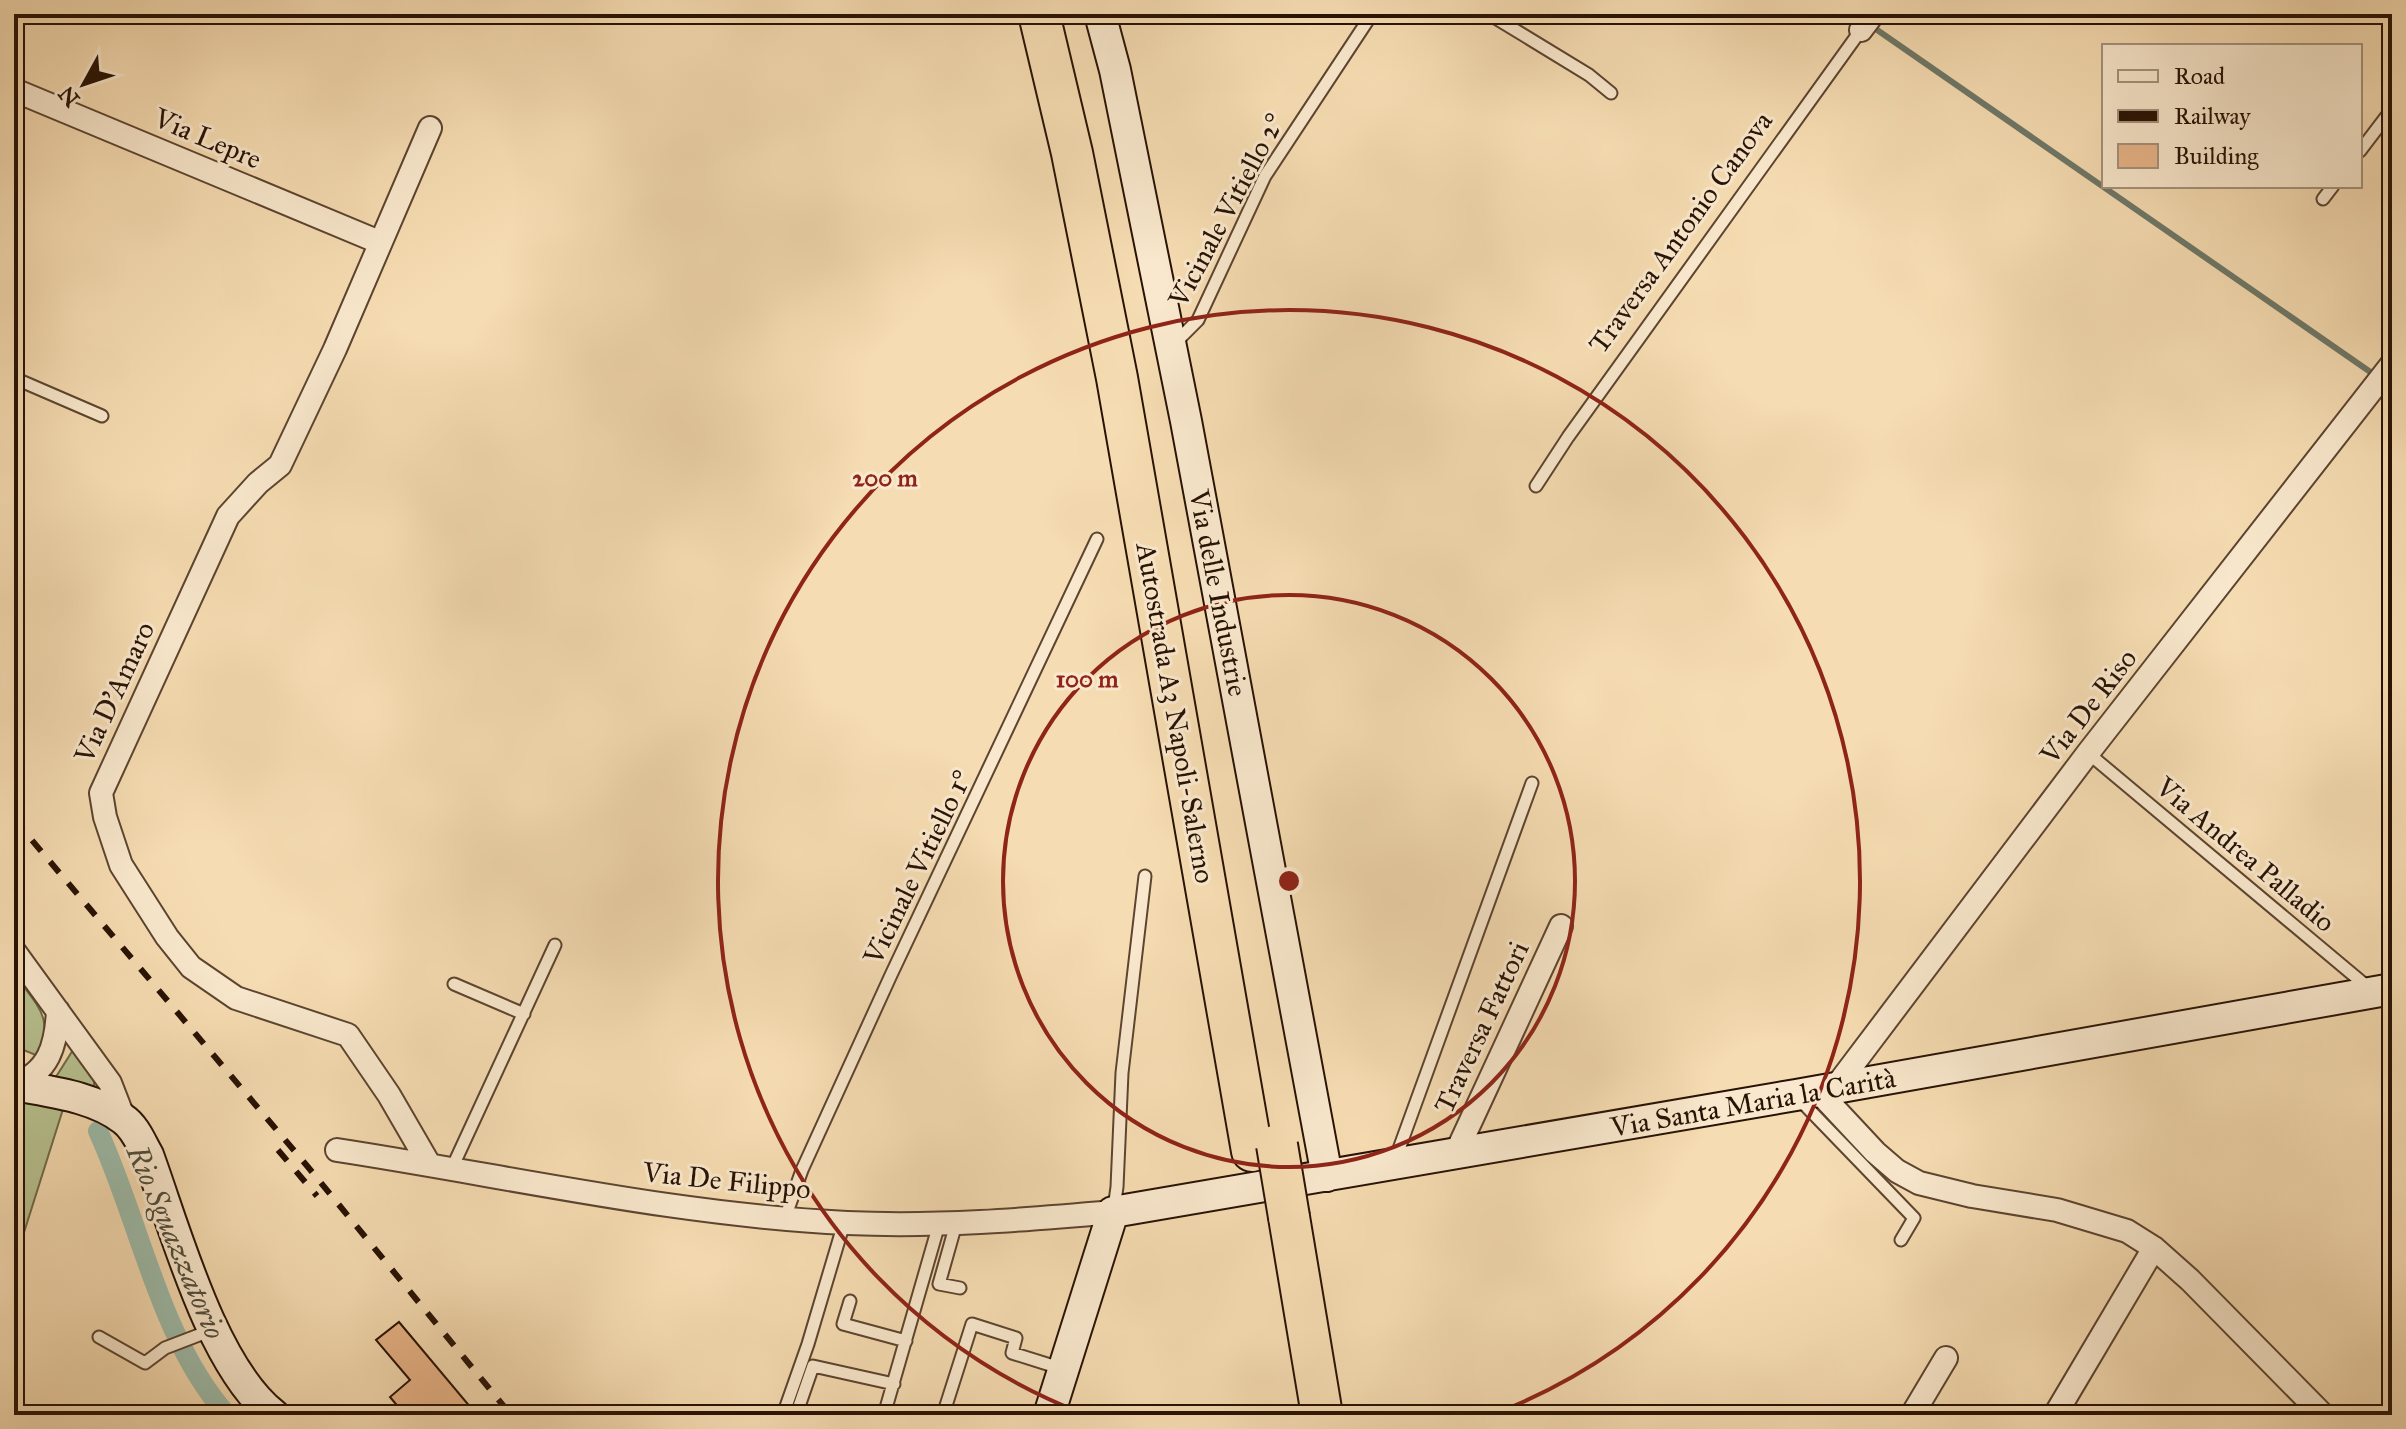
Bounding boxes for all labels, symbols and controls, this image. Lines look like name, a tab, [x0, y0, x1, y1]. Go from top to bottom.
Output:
north arrow	[44, 44, 124, 124]
legend	[2102, 44, 2362, 188]
text: Road	[2174, 61, 2225, 91]
text: N	[53, 80, 85, 112]
street label: Via Lepre	[148, 100, 267, 177]
text: Railway	[2174, 101, 2251, 131]
street label: Traversa Antonio Canova	[1581, 104, 1780, 360]
street label: Vicinale Vitiello 2°	[1160, 107, 1292, 314]
text: Building	[2174, 141, 2259, 171]
text: 200 m	[852, 463, 918, 493]
street label: Via delle Industrie	[1181, 486, 1256, 699]
street label: Autostrada A3 Napoli-Salerno	[1128, 539, 1223, 886]
street label: Via D'Amaro	[66, 616, 162, 769]
street label: Via De Riso	[2032, 642, 2144, 772]
text: 100 m	[1056, 664, 1119, 694]
street label: Vicinale Vitiello 1°	[855, 765, 980, 971]
street label: Via Andrea Palladio	[2148, 769, 2342, 940]
centre of rings	[1275, 867, 1303, 895]
street label: Traversa Fattori	[1426, 935, 1537, 1119]
street label: Via Santa Maria la Carità	[1607, 1060, 1898, 1145]
water label: Rio Sguazzatorio	[119, 1139, 233, 1344]
street label: Via De Filippo	[640, 1154, 813, 1207]

